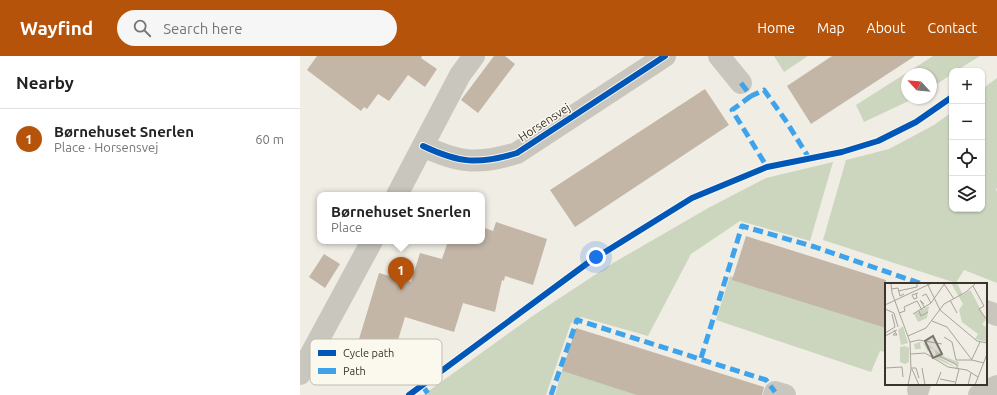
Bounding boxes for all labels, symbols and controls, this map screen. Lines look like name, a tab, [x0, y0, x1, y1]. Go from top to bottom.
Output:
search box	[117, 10, 397, 46]
text: Wayfind	[20, 17, 93, 39]
icon: search	[131, 17, 153, 39]
text: Search here	[163, 20, 242, 37]
text: Home	[757, 20, 795, 36]
text: Map	[817, 20, 845, 36]
text: About	[867, 20, 906, 36]
text: Contact	[928, 20, 977, 36]
north arrow	[901, 68, 937, 104]
map controls	[949, 68, 985, 212]
button: +	[949, 68, 985, 104]
text: Nearby	[16, 73, 74, 92]
street label: Horsensvej	[516, 100, 572, 144]
button: −	[949, 104, 985, 140]
text: Børnehuset Snerlen	[54, 123, 194, 140]
text: 1	[25, 132, 33, 146]
text: 60 m	[255, 132, 284, 146]
text: Place · Horsensvej	[54, 140, 158, 154]
button: locate	[949, 140, 985, 176]
button: layers	[949, 176, 985, 212]
popup	[317, 192, 485, 244]
text: Børnehuset Snerlen	[331, 203, 471, 220]
text: Place	[331, 220, 362, 234]
your location	[586, 247, 606, 267]
pin: 1	[388, 257, 414, 290]
inset map	[885, 283, 987, 385]
legend	[310, 339, 442, 385]
text: Cycle path	[343, 347, 394, 359]
text: Path	[343, 365, 366, 377]

